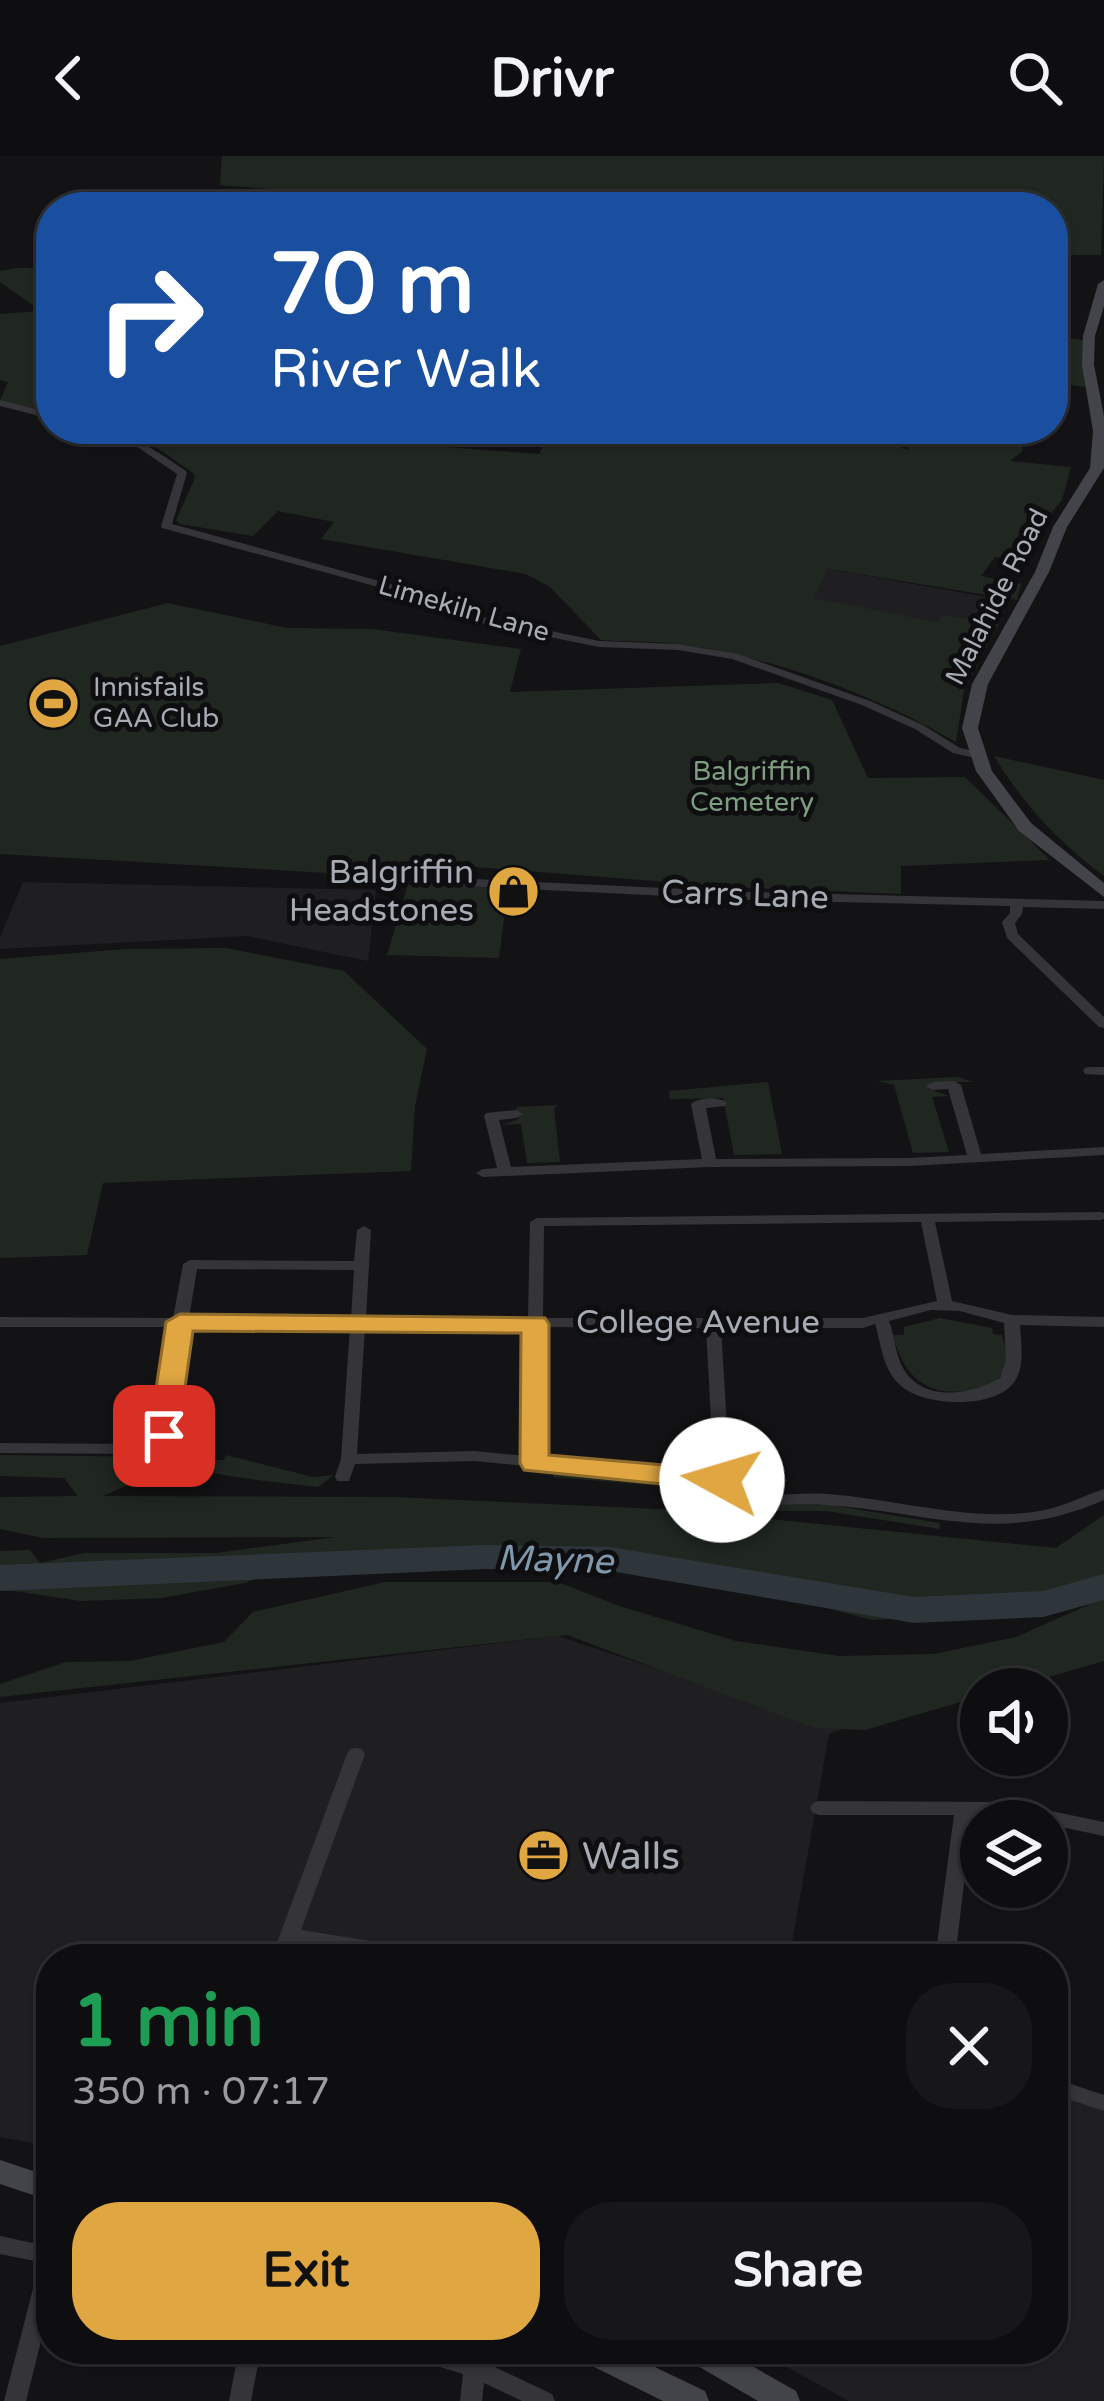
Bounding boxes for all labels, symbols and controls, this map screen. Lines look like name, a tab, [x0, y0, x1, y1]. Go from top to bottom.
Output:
icon: back	[36, 45, 102, 111]
icon: search	[1002, 45, 1068, 111]
text: Drivr	[490, 46, 614, 111]
text: 70 m	[270, 235, 474, 336]
icon: right	[72, 240, 228, 396]
text: River Walk	[270, 337, 541, 402]
street label: Malahide Road	[938, 503, 1056, 691]
street label: Limekiln Lane	[375, 569, 553, 649]
place label: Innisfails GAA Club	[93, 671, 219, 735]
sports icon: Innisfails GAA Club	[26, 675, 82, 731]
park label: Balgriffin Cemetery	[690, 755, 814, 819]
place label: Balgriffin Headstones	[289, 853, 474, 930]
shop icon: Balgriffin Headstones	[485, 863, 541, 919]
street label: Carrs Lane	[661, 873, 829, 917]
street label: College Avenue	[576, 1303, 820, 1342]
pin	[113, 1385, 215, 1487]
icon: arrive	[131, 1403, 197, 1469]
position arrow	[659, 1417, 785, 1543]
water label: Mayne	[496, 1536, 615, 1584]
map controls	[960, 1668, 1068, 1908]
button: sound	[960, 1668, 1068, 1776]
button: layers	[960, 1800, 1068, 1908]
office icon: Walls	[515, 1828, 571, 1884]
place label: Walls	[582, 1833, 680, 1880]
text: 1 min	[72, 1979, 264, 2066]
button: close	[906, 1983, 1032, 2109]
text: 350 m · 07:17	[72, 2068, 330, 2115]
button: Exit	[72, 2202, 540, 2340]
button: Share	[564, 2202, 1032, 2340]

